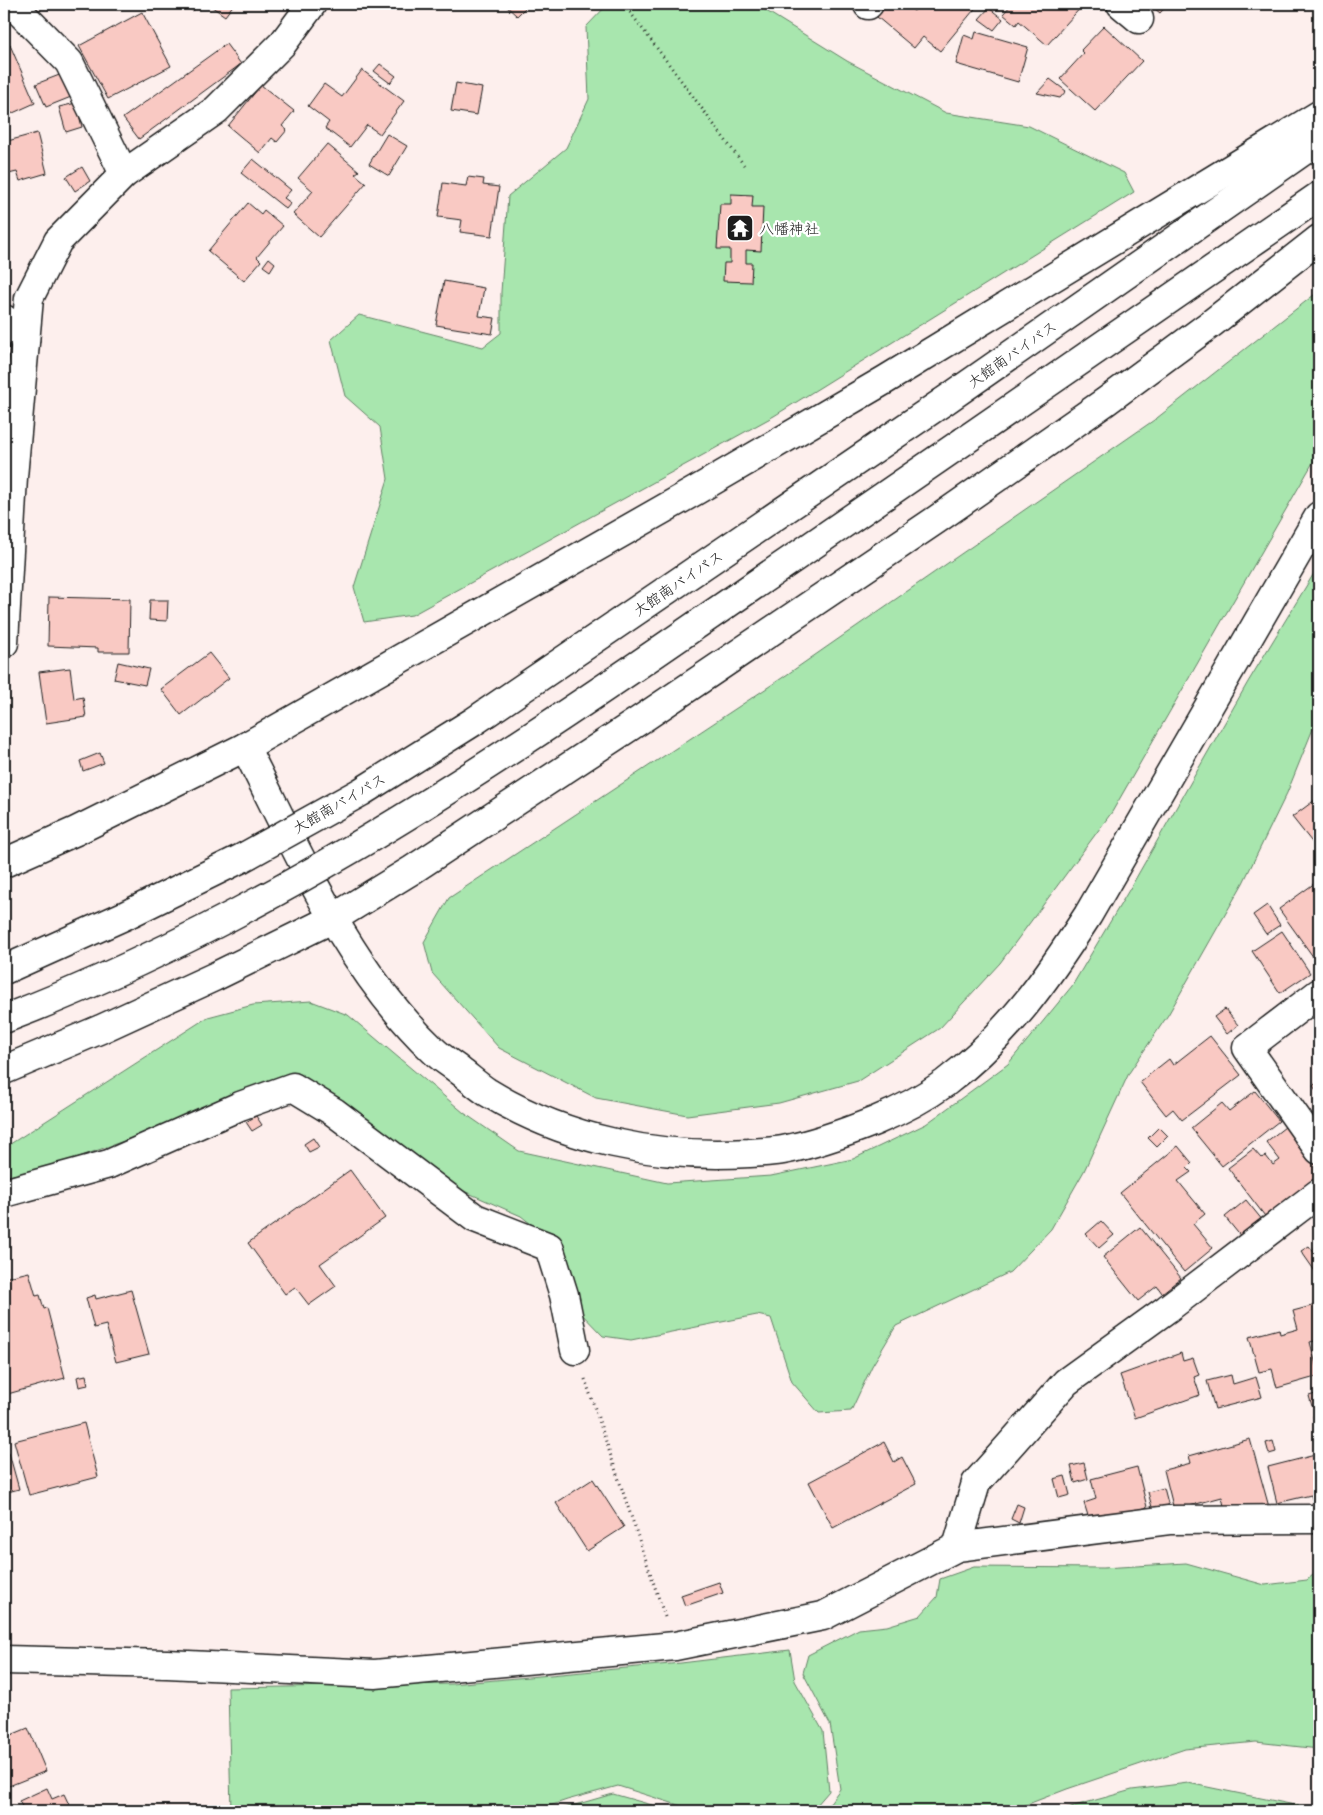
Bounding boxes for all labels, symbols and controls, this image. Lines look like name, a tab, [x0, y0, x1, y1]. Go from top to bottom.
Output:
temple icon: 八幡神社	[725, 213, 755, 243]
place label: 八幡神社	[759, 219, 819, 238]
street label: 大館南バイパス	[964, 316, 1060, 392]
street label: 大館南バイパス	[629, 546, 727, 620]
street label: 大館南バイパス	[289, 769, 389, 837]

